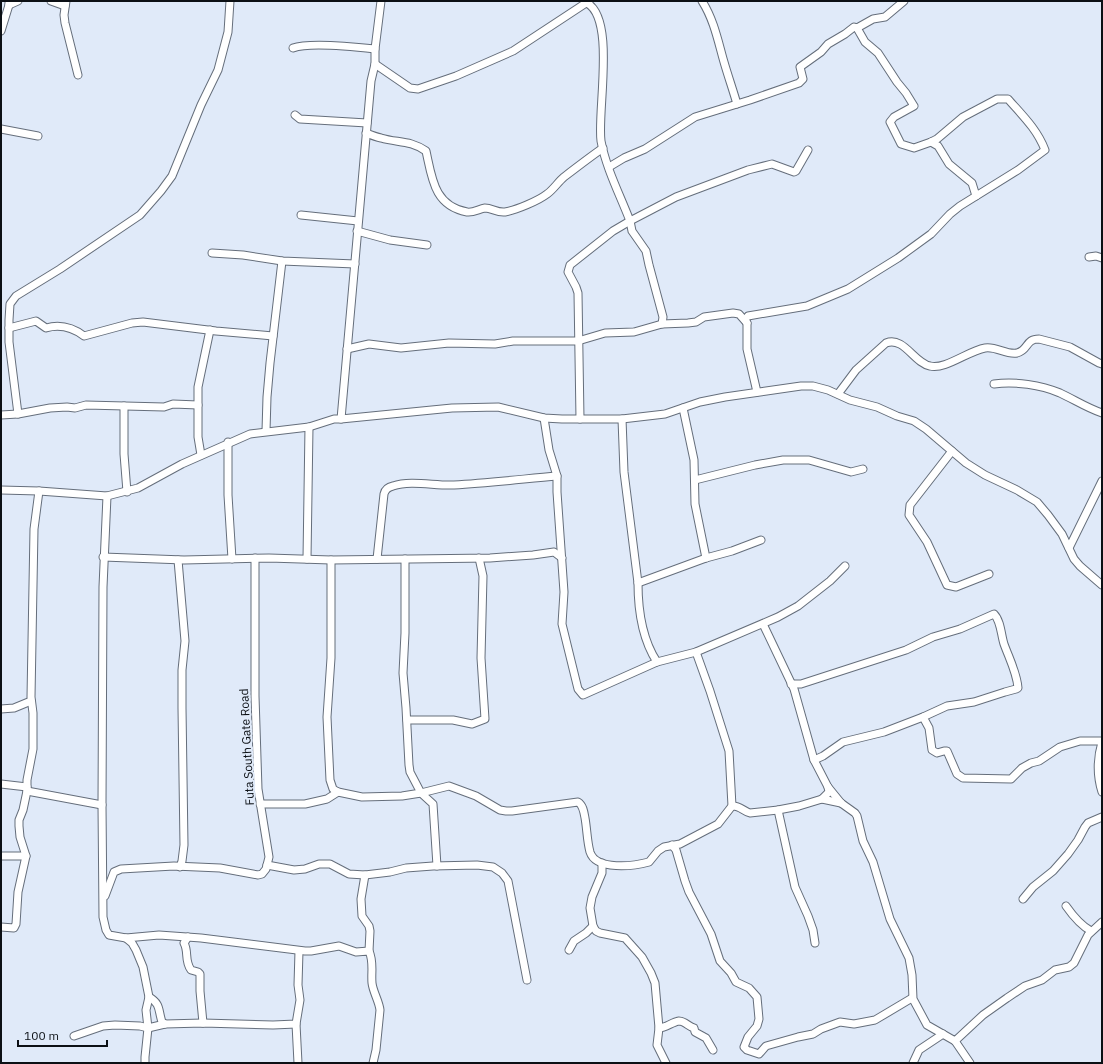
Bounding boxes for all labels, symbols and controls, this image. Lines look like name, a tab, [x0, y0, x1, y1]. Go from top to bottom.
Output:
street label: Futa South Gate Road	[236, 688, 257, 806]
scale bar	[18, 1022, 107, 1048]
text: 100 m	[24, 1028, 59, 1043]

